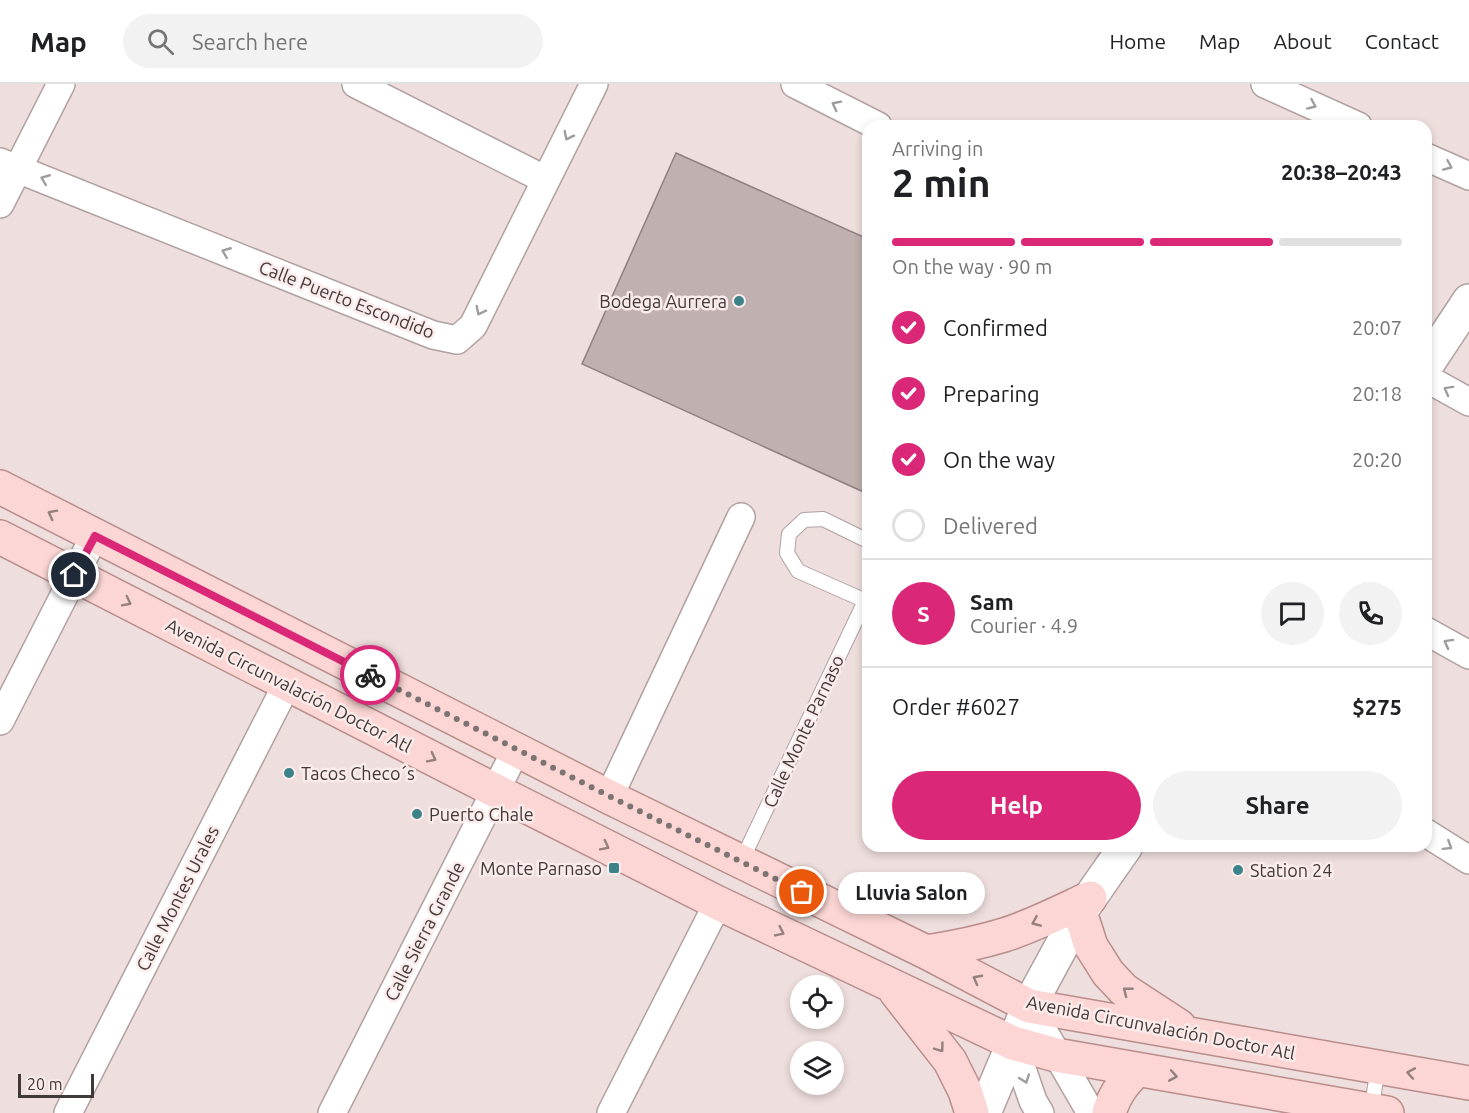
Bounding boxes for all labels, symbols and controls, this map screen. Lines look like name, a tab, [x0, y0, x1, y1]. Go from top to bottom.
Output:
search box	[123, 14, 543, 68]
icon: search	[144, 25, 177, 58]
text: Map	[30, 26, 87, 57]
text: Search here	[192, 29, 308, 54]
text: Home	[1109, 29, 1166, 53]
text: Map	[1199, 29, 1240, 53]
text: About	[1273, 29, 1332, 53]
text: Contact	[1365, 29, 1439, 53]
one-way arrow	[1305, 98, 1316, 110]
one-way arrow	[832, 101, 843, 112]
one-way arrow	[564, 130, 575, 141]
text: Arriving in	[892, 137, 983, 160]
text: 20:38–20:43	[1281, 159, 1402, 184]
one-way arrow	[1441, 159, 1452, 171]
text: 2 min	[892, 161, 991, 204]
one-way arrow	[40, 174, 51, 186]
one-way arrow	[221, 247, 232, 259]
text: On the way · 90 m	[892, 255, 1052, 278]
street label: Calle Puerto Escondido	[256, 256, 438, 342]
place label: Bodega Aurrera	[599, 291, 727, 311]
marker: Bodega Aurrera	[732, 294, 746, 308]
one-way arrow	[476, 304, 488, 315]
icon: check	[892, 311, 925, 344]
text: Confirmed	[943, 315, 1048, 340]
text: 20:07	[1352, 316, 1402, 339]
icon: check	[892, 377, 925, 410]
text: Preparing	[943, 381, 1040, 406]
text: 20:18	[1352, 382, 1402, 405]
one-way arrow	[1444, 386, 1454, 398]
icon: check	[892, 443, 925, 476]
text: On the way	[943, 447, 1055, 472]
text: 20:20	[1352, 448, 1402, 471]
one-way arrow	[48, 510, 59, 521]
text: Delivered	[943, 513, 1038, 538]
pin	[48, 549, 99, 600]
icon: home	[57, 558, 90, 591]
button: chat	[1261, 582, 1324, 645]
button: phone	[1339, 582, 1402, 645]
text: Sam	[970, 589, 1014, 614]
one-way arrow	[121, 595, 132, 607]
text: S	[917, 601, 930, 626]
street label: Avenida Circunvalación Doctor Atl	[163, 614, 415, 756]
text: Courier · 4.9	[970, 614, 1078, 637]
one-way arrow	[1444, 639, 1454, 650]
courier	[340, 645, 400, 705]
street label: Calle Monte Parnaso	[759, 652, 847, 810]
icon: bike	[354, 659, 387, 692]
text: Order #6027	[892, 694, 1020, 719]
text: $275	[1352, 694, 1402, 719]
one-way arrow	[425, 751, 436, 762]
place label: Tacos Checo´s	[301, 763, 415, 783]
marker: Tacos Checo´s	[282, 766, 296, 780]
button: Help	[892, 771, 1141, 840]
button: Share	[1153, 771, 1402, 840]
place label: Puerto Chale	[429, 804, 534, 824]
marker: Puerto Chale	[410, 807, 424, 821]
street label: Calle Montes Urales	[132, 822, 222, 974]
one-way arrow	[599, 839, 610, 850]
one-way arrow	[1442, 839, 1452, 851]
street label: Calle Sierra Grande	[380, 858, 468, 1004]
place label: Monte Parnaso	[480, 858, 602, 878]
place label: Station 24	[1250, 860, 1332, 880]
marker: Monte Parnaso	[607, 861, 621, 875]
marker: Station 24	[1231, 863, 1245, 877]
pin	[776, 866, 827, 917]
callout: Lluvia Salon	[838, 871, 985, 913]
icon: bag	[785, 875, 818, 908]
text: Lluvia Salon	[855, 881, 968, 904]
one-way arrow	[1032, 915, 1043, 927]
one-way arrow	[774, 925, 785, 937]
map controls	[790, 975, 844, 1095]
button: locate	[790, 975, 844, 1029]
one-way arrow	[973, 975, 983, 986]
one-way arrow	[1123, 987, 1134, 998]
street label: Avenida Circunvalación Doctor Atl	[1025, 991, 1297, 1063]
button: layers	[790, 1041, 844, 1095]
one-way arrow	[933, 1041, 944, 1052]
one-way arrow	[1407, 1067, 1417, 1080]
one-way arrow	[1167, 1069, 1177, 1082]
scale bar	[18, 1071, 94, 1098]
one-way arrow	[1018, 1073, 1031, 1083]
text: 20 m	[27, 1075, 63, 1093]

